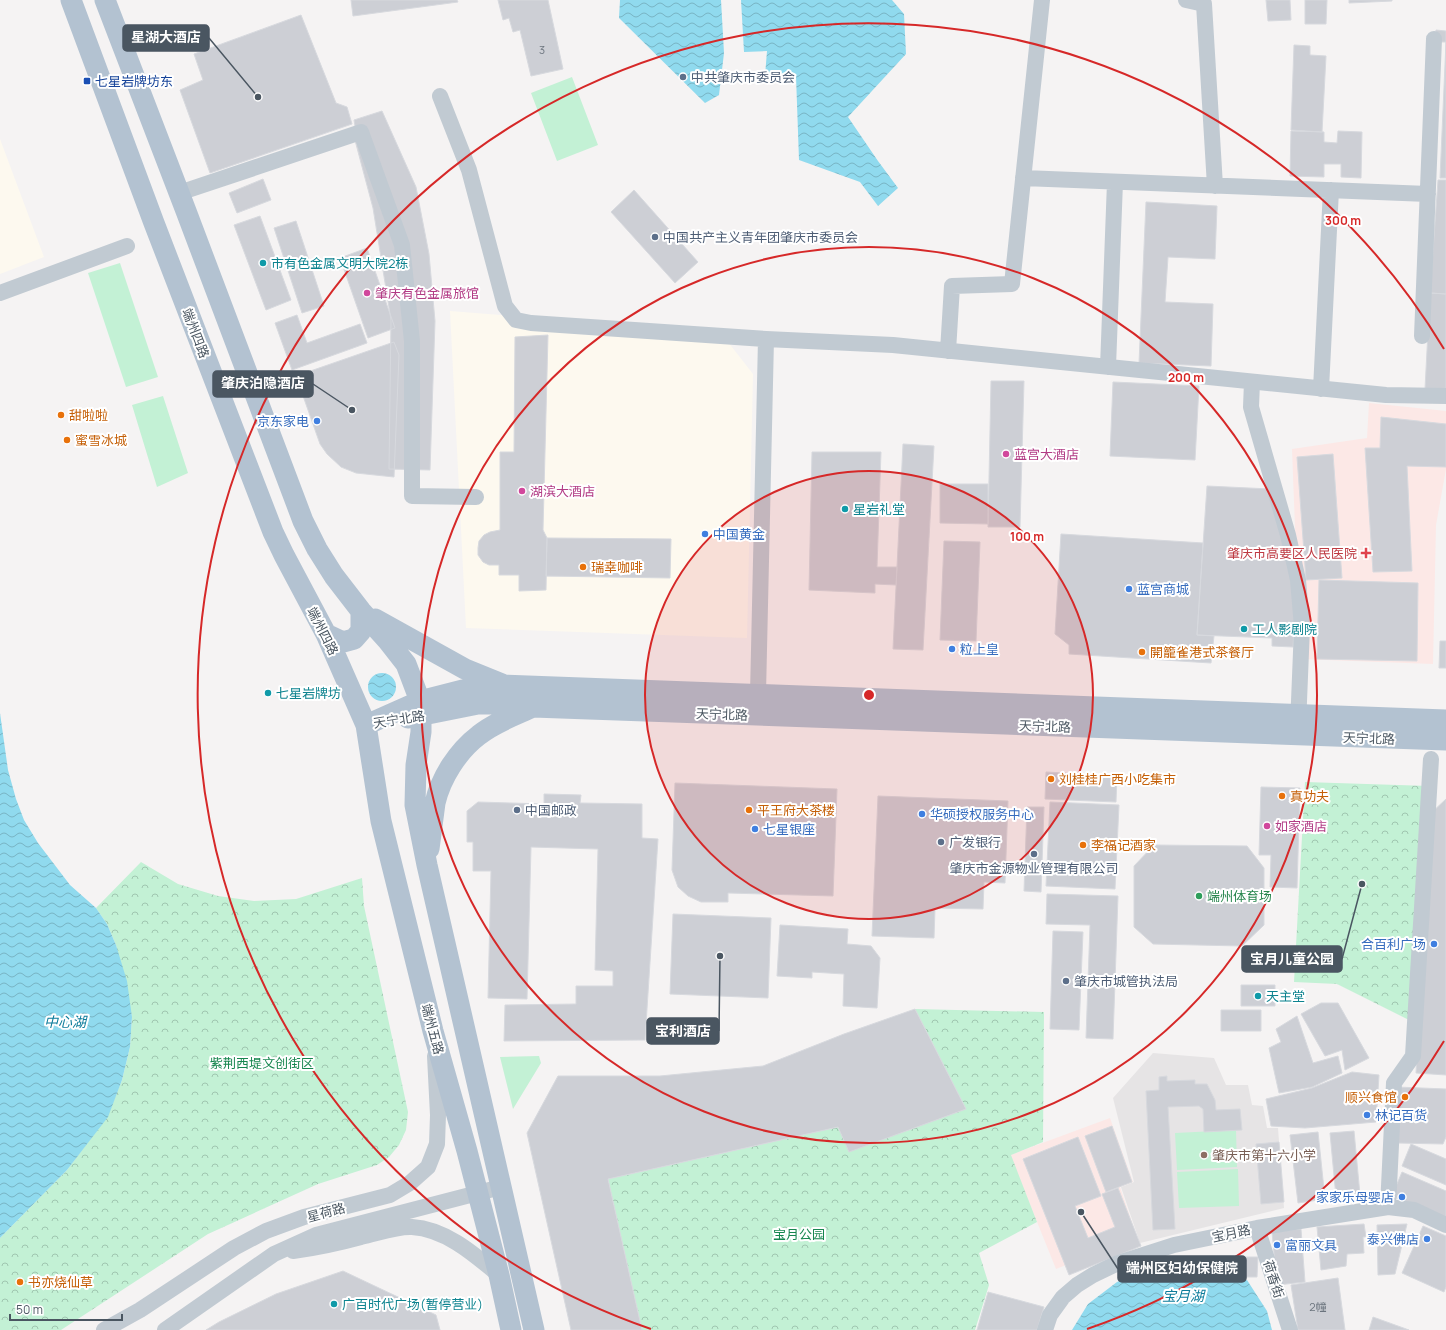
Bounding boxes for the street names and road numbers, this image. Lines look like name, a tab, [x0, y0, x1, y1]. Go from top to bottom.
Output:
street label: 端州四路	[178, 305, 214, 361]
street label: 端州四路	[303, 604, 343, 658]
street label: 天宁北路	[696, 704, 748, 724]
street label: 天宁北路	[372, 706, 426, 732]
street label: 天宁北路	[1019, 716, 1071, 736]
street label: 天宁北路	[1343, 728, 1395, 748]
street label: 端州五路	[418, 1002, 448, 1056]
street label: 星荷路	[305, 1198, 347, 1226]
street label: 宝月路	[1210, 1220, 1252, 1246]
street label: 荷香街	[1259, 1258, 1289, 1300]

